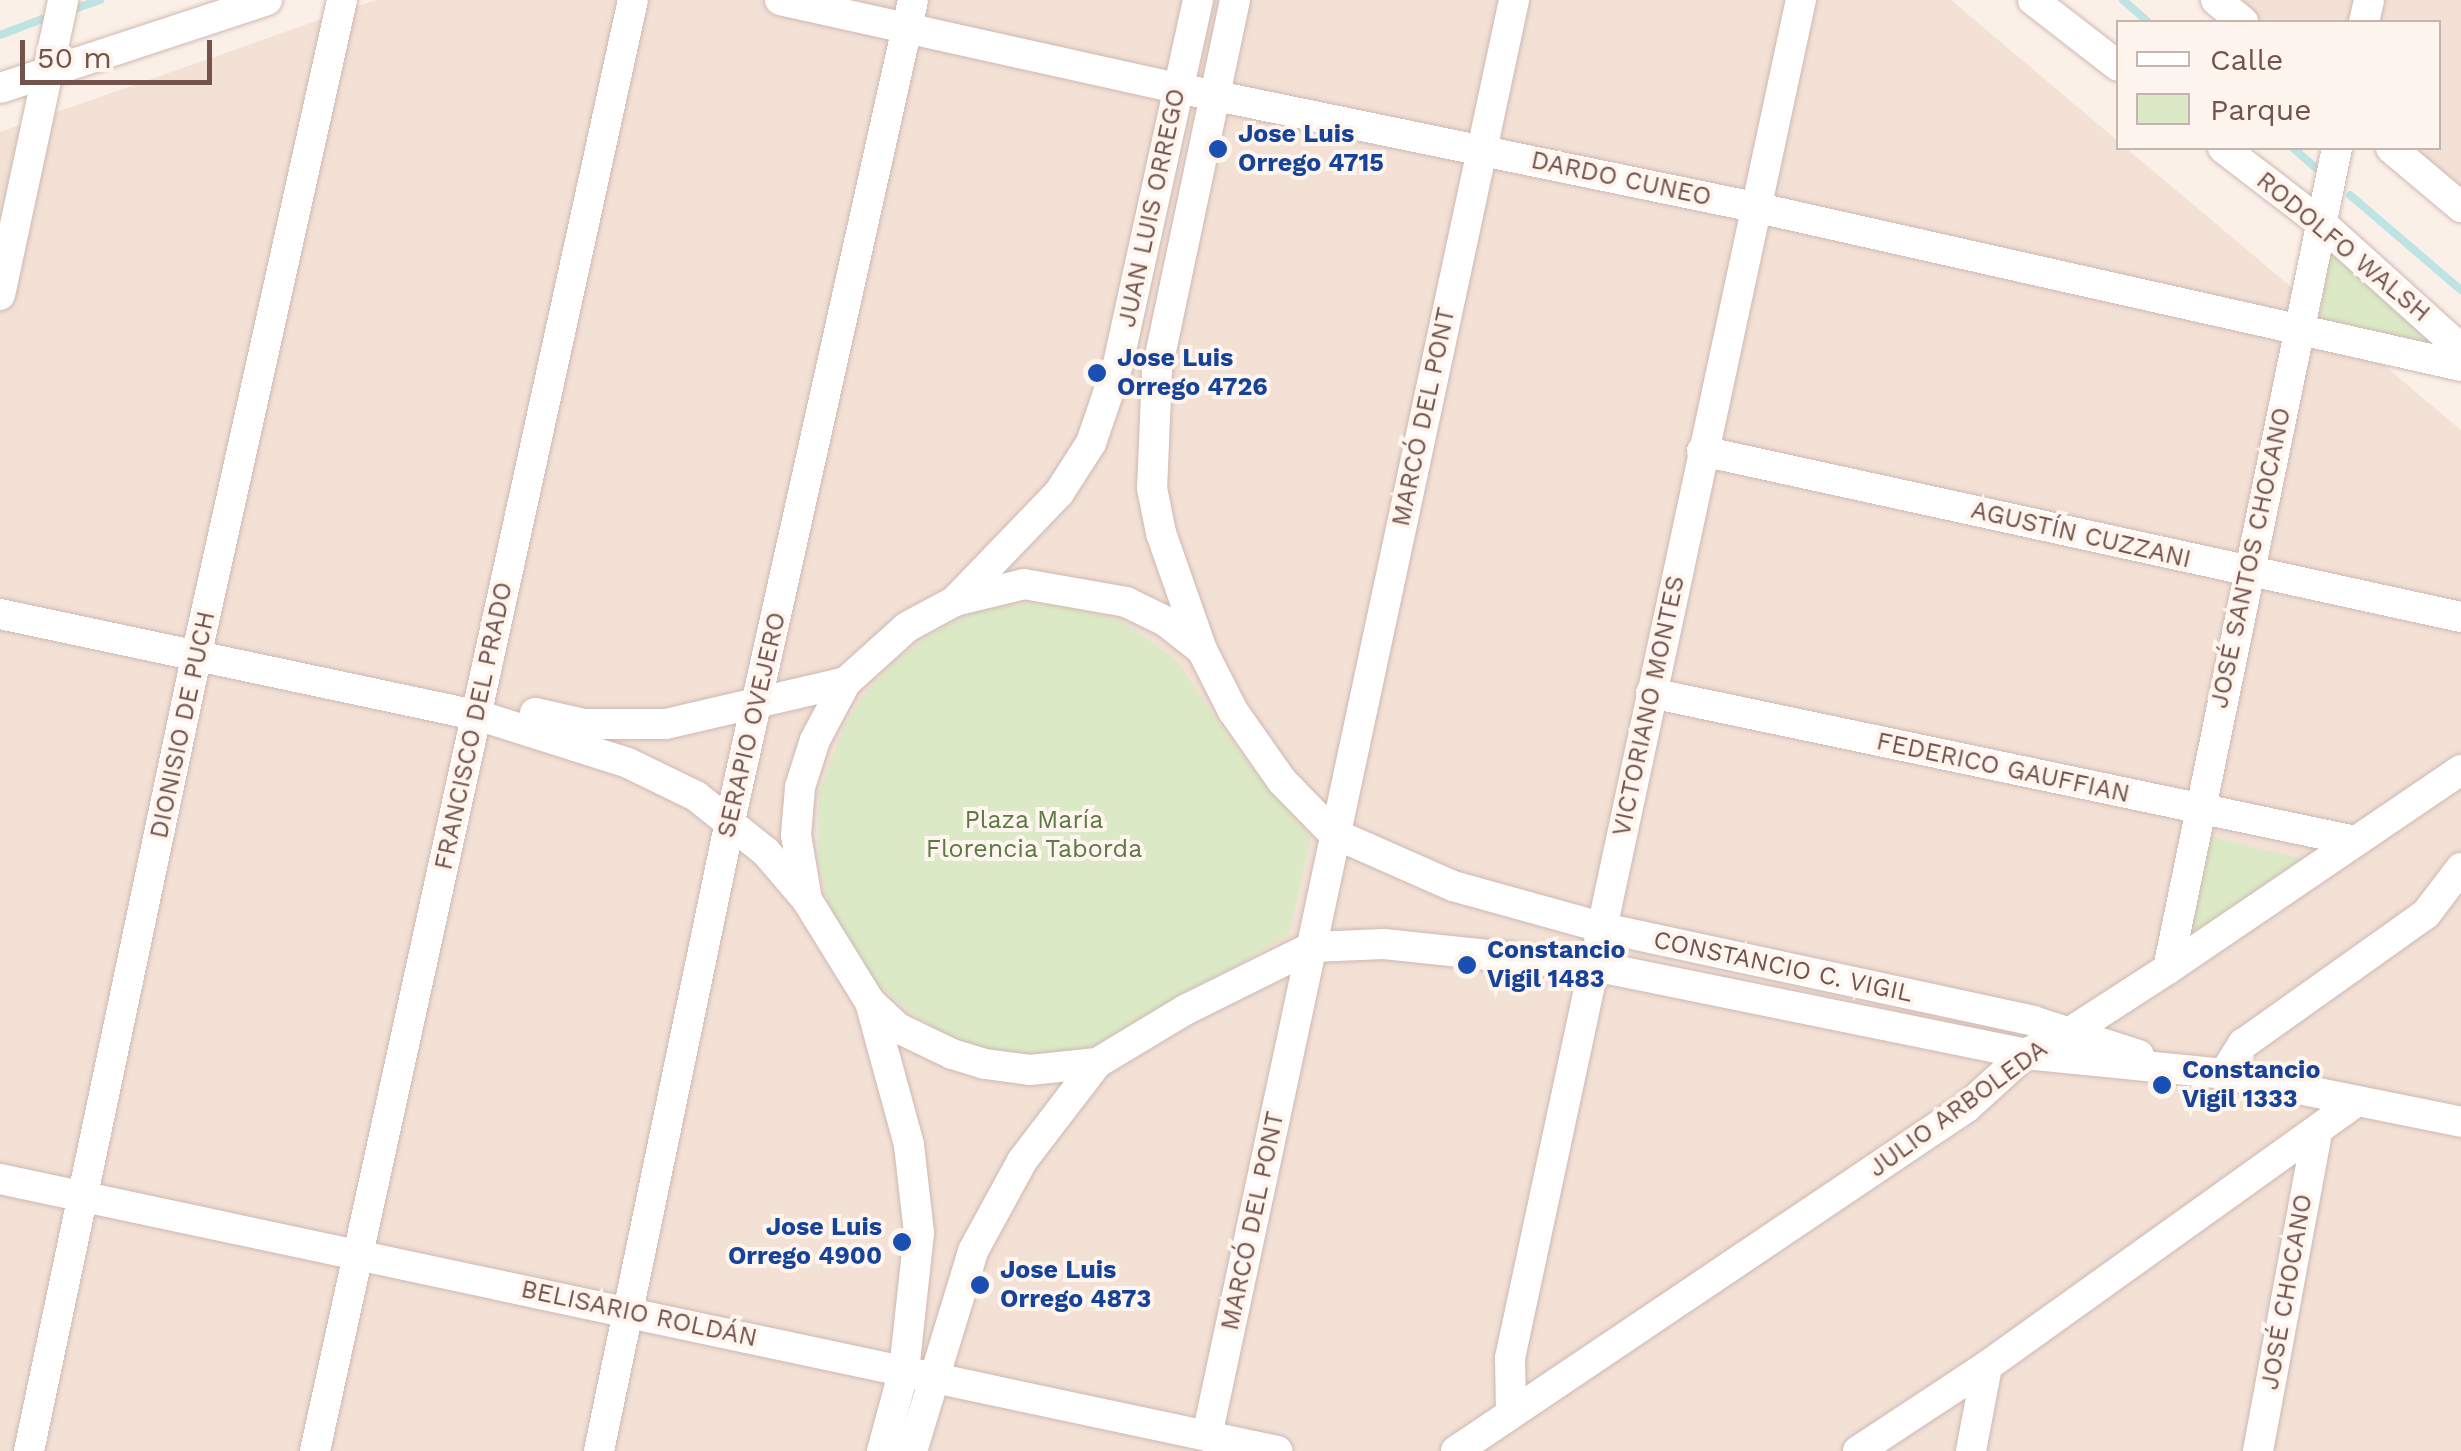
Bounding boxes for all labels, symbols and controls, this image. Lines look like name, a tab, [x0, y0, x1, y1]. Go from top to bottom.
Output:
scale bar	[25, 20, 218, 82]
legend	[2116, 20, 2441, 150]
text: 50 m	[37, 40, 112, 75]
text: Calle	[2210, 42, 2283, 77]
street label: JUAN LUIS ORREGO	[1112, 86, 1192, 330]
text: Parque	[2210, 92, 2312, 127]
place label: Jose Luis Orrego 4715	[1238, 120, 1384, 179]
marker: Jose Luis Orrego 4715	[1207, 138, 1229, 160]
street label: DARDO CUNEO	[1528, 145, 1714, 213]
street label: RODOLFO WALSH	[2250, 165, 2436, 329]
street label: MARCÓ DEL PONT	[1386, 305, 1462, 529]
place label: Jose Luis Orrego 4726	[1117, 344, 1268, 403]
marker: Jose Luis Orrego 4726	[1086, 362, 1108, 384]
street label: JOSÉ SANTOS CHOCANO	[2204, 405, 2298, 711]
street label: AGUSTÍN CUZZANI	[1968, 495, 2194, 575]
street label: VICTORIANO MONTES	[1607, 573, 1691, 839]
street label: FRANCISCO DEL PRADO	[429, 579, 519, 873]
street label: DIONISIO DE PUCH	[144, 609, 222, 841]
street label: SERAPIO OVEJERO	[711, 609, 793, 841]
street label: FEDERICO GAUFFIAN	[1874, 726, 2132, 810]
park label: Plaza María Florencia Taborda	[925, 806, 1143, 865]
street label: CONSTANCIO C. VIGIL	[1650, 925, 1916, 1009]
place label: Constancio Vigil 1483	[1487, 936, 1625, 995]
marker: Constancio Vigil 1483	[1456, 954, 1478, 976]
street label: JULIO ARBOLEDA	[1862, 1034, 2054, 1184]
place label: Constancio Vigil 1333	[2182, 1056, 2320, 1115]
marker: Constancio Vigil 1333	[2151, 1074, 2173, 1096]
street label: MARCÓ DEL PONT	[1215, 1109, 1291, 1333]
street label: JOSÉ CHOCANO	[2255, 1192, 2319, 1392]
place label: Jose Luis Orrego 4900	[728, 1213, 882, 1272]
marker: Jose Luis Orrego 4900	[891, 1231, 913, 1253]
place label: Jose Luis Orrego 4873	[1000, 1256, 1151, 1315]
street label: BELISARIO ROLDÁN	[518, 1274, 760, 1354]
marker: Jose Luis Orrego 4873	[969, 1274, 991, 1296]

